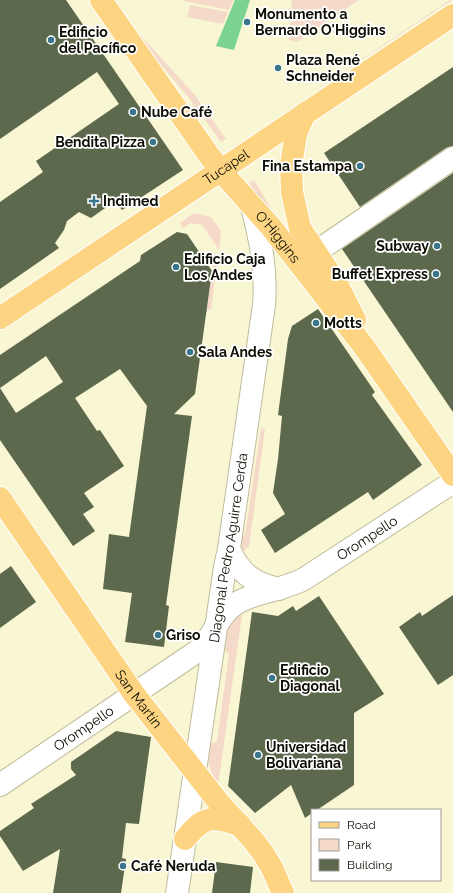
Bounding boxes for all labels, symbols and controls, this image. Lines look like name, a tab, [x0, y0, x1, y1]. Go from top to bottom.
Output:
place label: Monumento a Bernardo O'Higgins	[255, 6, 386, 38]
marker: Monumento a Bernardo O'Higgins	[242, 17, 252, 27]
place label: Edificio del Pacífico	[59, 24, 137, 56]
marker: Edificio del Pacífico	[46, 35, 56, 45]
place label: Plaza René Schneider	[286, 52, 360, 84]
marker: Plaza René Schneider	[273, 63, 283, 73]
place label: Nube Café	[141, 104, 213, 120]
marker: Nube Café	[128, 107, 138, 117]
place label: Bendita Pizza	[55, 134, 145, 150]
marker: Bendita Pizza	[148, 137, 158, 147]
street label: Tucapel	[200, 146, 252, 188]
place label: Fina Estampa	[262, 158, 352, 174]
marker: Fina Estampa	[355, 161, 365, 171]
place label: Indimed	[103, 193, 159, 209]
marker: Indimed	[88, 195, 100, 207]
street label: O'Higgins	[252, 207, 304, 266]
place label: Subway	[376, 238, 429, 254]
marker: Subway	[432, 241, 442, 251]
place label: Edificio Caja Los Andes	[184, 251, 265, 283]
marker: Edificio Caja Los Andes	[171, 262, 181, 272]
place label: Buffet Express	[332, 266, 428, 282]
marker: Buffet Express	[431, 269, 441, 279]
place label: Motts	[324, 315, 362, 331]
marker: Motts	[311, 318, 321, 328]
place label: Sala Andes	[198, 344, 272, 360]
marker: Sala Andes	[185, 347, 195, 357]
street label: Diagonal Pedro Aguirre Cerda	[206, 452, 251, 644]
street label: Orompello	[334, 512, 400, 564]
place label: Griso	[166, 627, 201, 643]
marker: Griso	[153, 630, 163, 640]
place label: Edificio Diagonal	[280, 662, 340, 694]
street label: San Martín	[112, 667, 165, 731]
marker: Edificio Diagonal	[267, 673, 277, 683]
street label: Orompello	[50, 702, 117, 754]
place label: Universidad Bolivariana	[266, 739, 346, 771]
marker: Universidad Bolivariana	[253, 750, 263, 760]
legend	[311, 809, 441, 881]
text: Road	[347, 818, 376, 832]
text: Park	[347, 838, 372, 852]
place label: Café Neruda	[131, 858, 216, 874]
text: Building	[347, 858, 393, 872]
marker: Café Neruda	[118, 861, 128, 871]

